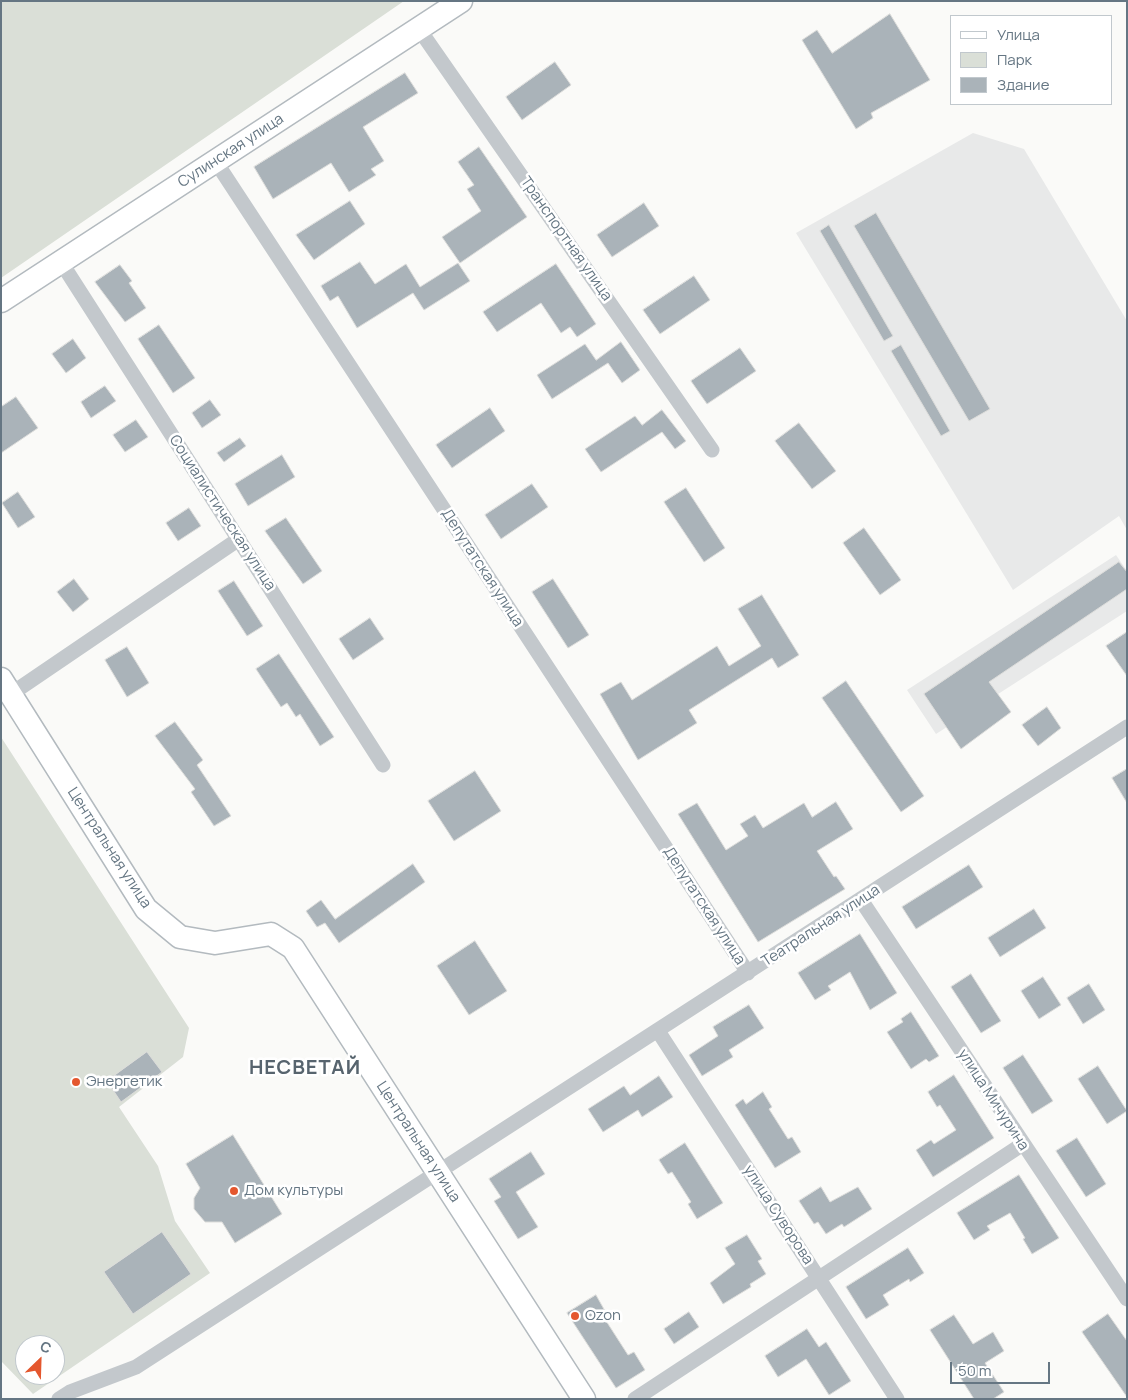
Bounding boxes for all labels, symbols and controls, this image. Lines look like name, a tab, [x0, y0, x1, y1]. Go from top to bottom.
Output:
legend	[950, 15, 1113, 105]
text: Улица	[997, 24, 1040, 45]
text: Парк	[997, 49, 1032, 70]
text: Здание	[997, 74, 1049, 95]
street label: Сулинская улица	[175, 110, 287, 192]
street label: Транспортная улица	[516, 173, 616, 305]
street label: Социалистическая улица	[165, 432, 279, 594]
street label: Депутатская улица	[437, 506, 527, 630]
street label: Центральная улица	[63, 784, 155, 912]
street label: Депутатская улица	[659, 844, 749, 968]
street label: Театральная улица	[759, 881, 883, 971]
street label: улица Мичурина	[954, 1046, 1032, 1154]
district label: НЕСВЕТАЙ	[248, 1056, 362, 1080]
place label: Энергетик	[86, 1073, 162, 1091]
marker: Энергетик	[70, 1076, 82, 1088]
street label: Центральная улица	[372, 1078, 464, 1206]
street label: улица Суворова	[739, 1162, 817, 1268]
place label: Дом культуры	[244, 1182, 343, 1200]
marker: Дом культуры	[228, 1185, 240, 1197]
place label: Ozon	[585, 1307, 621, 1325]
marker: Ozon	[569, 1310, 581, 1322]
north arrow	[15, 1335, 65, 1385]
text: С	[37, 1336, 54, 1358]
scale bar	[953, 1352, 1053, 1384]
text: 50 m	[958, 1360, 992, 1381]

